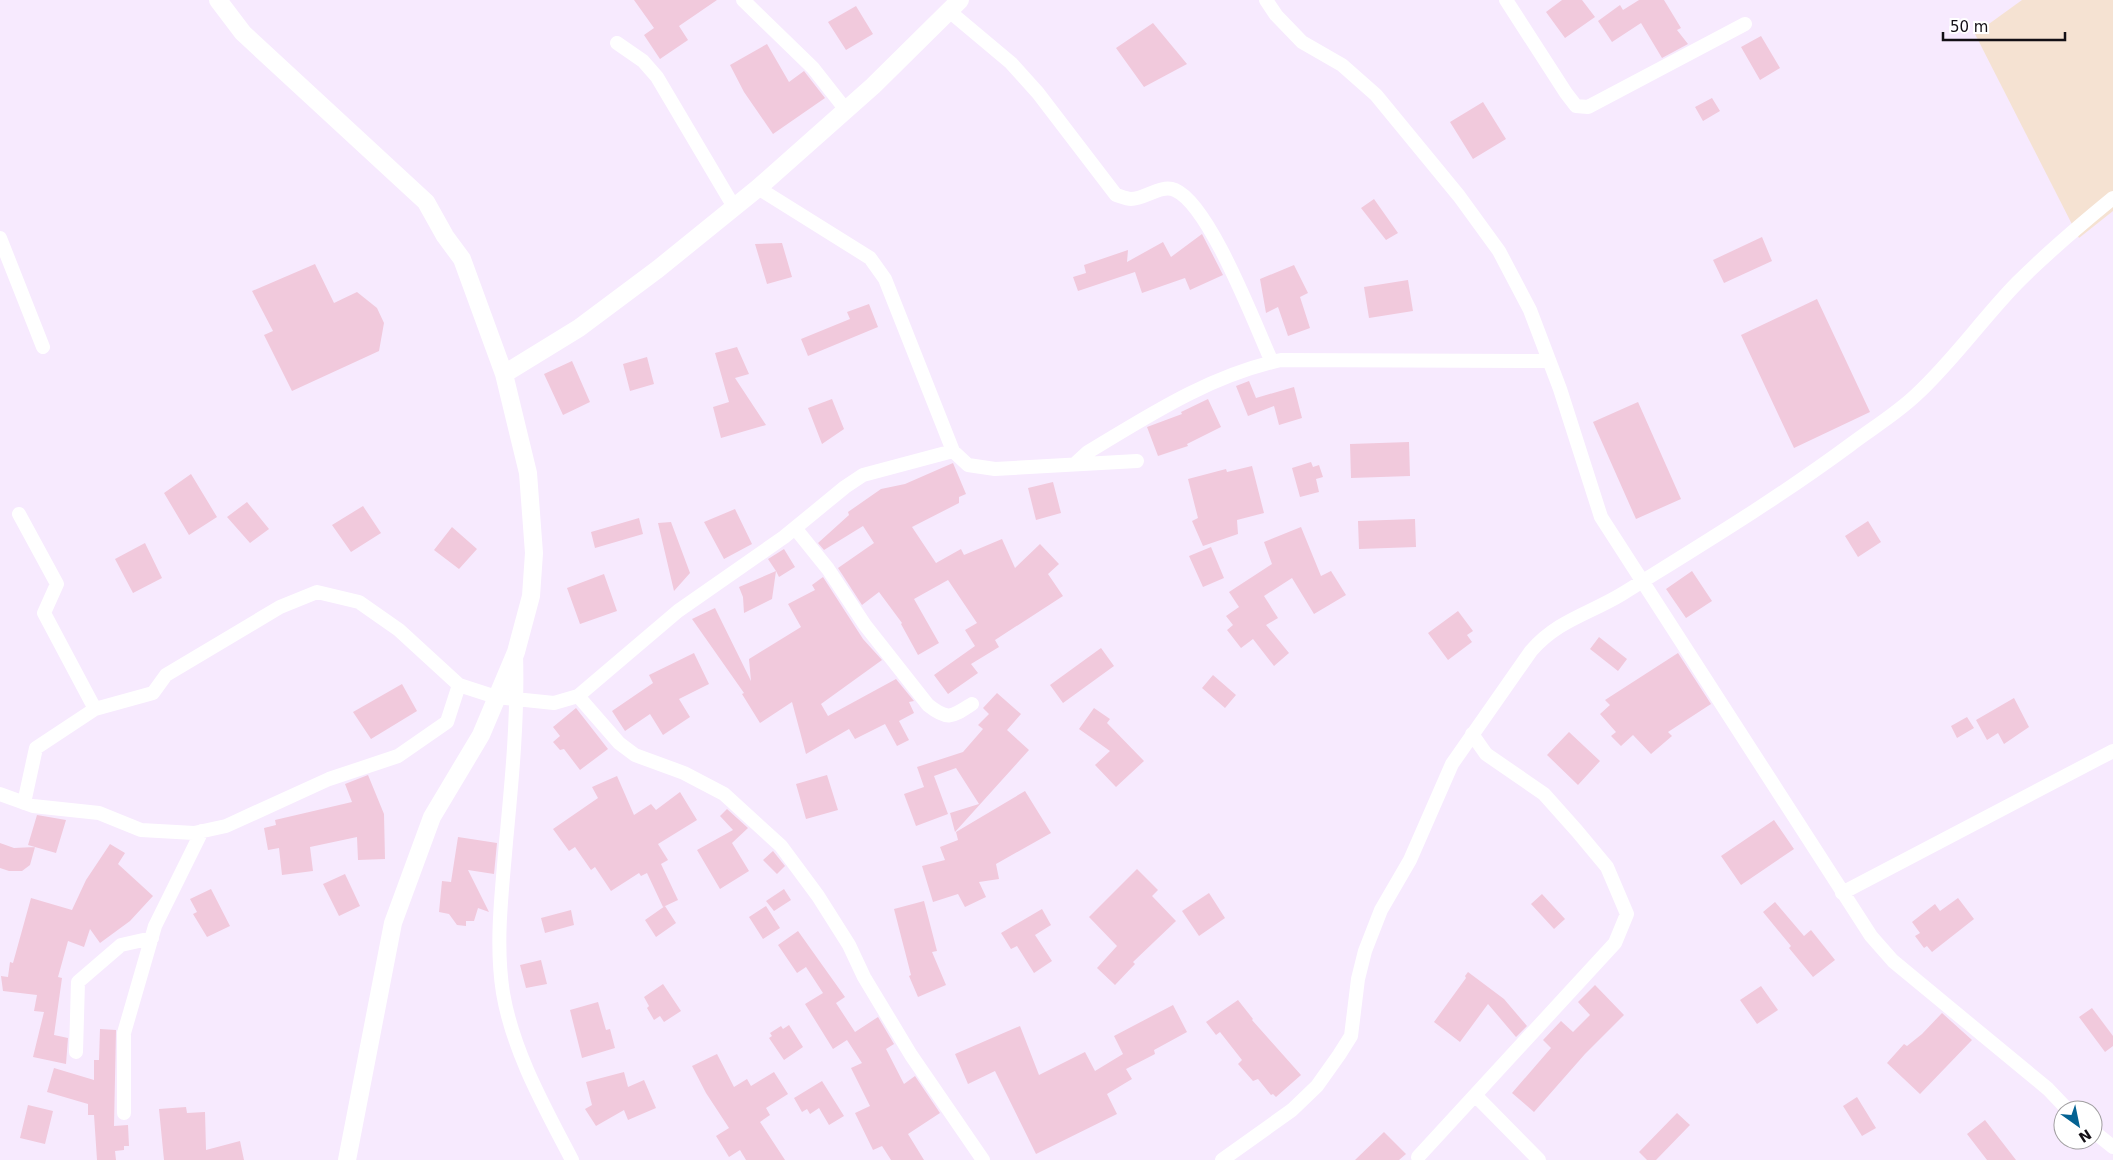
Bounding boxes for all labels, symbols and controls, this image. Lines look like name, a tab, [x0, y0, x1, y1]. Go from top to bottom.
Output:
scale bar	[1943, 10, 2066, 42]
text: 50 m	[1950, 18, 1988, 36]
north arrow	[2053, 1100, 2103, 1150]
text: N	[2076, 1126, 2094, 1146]

